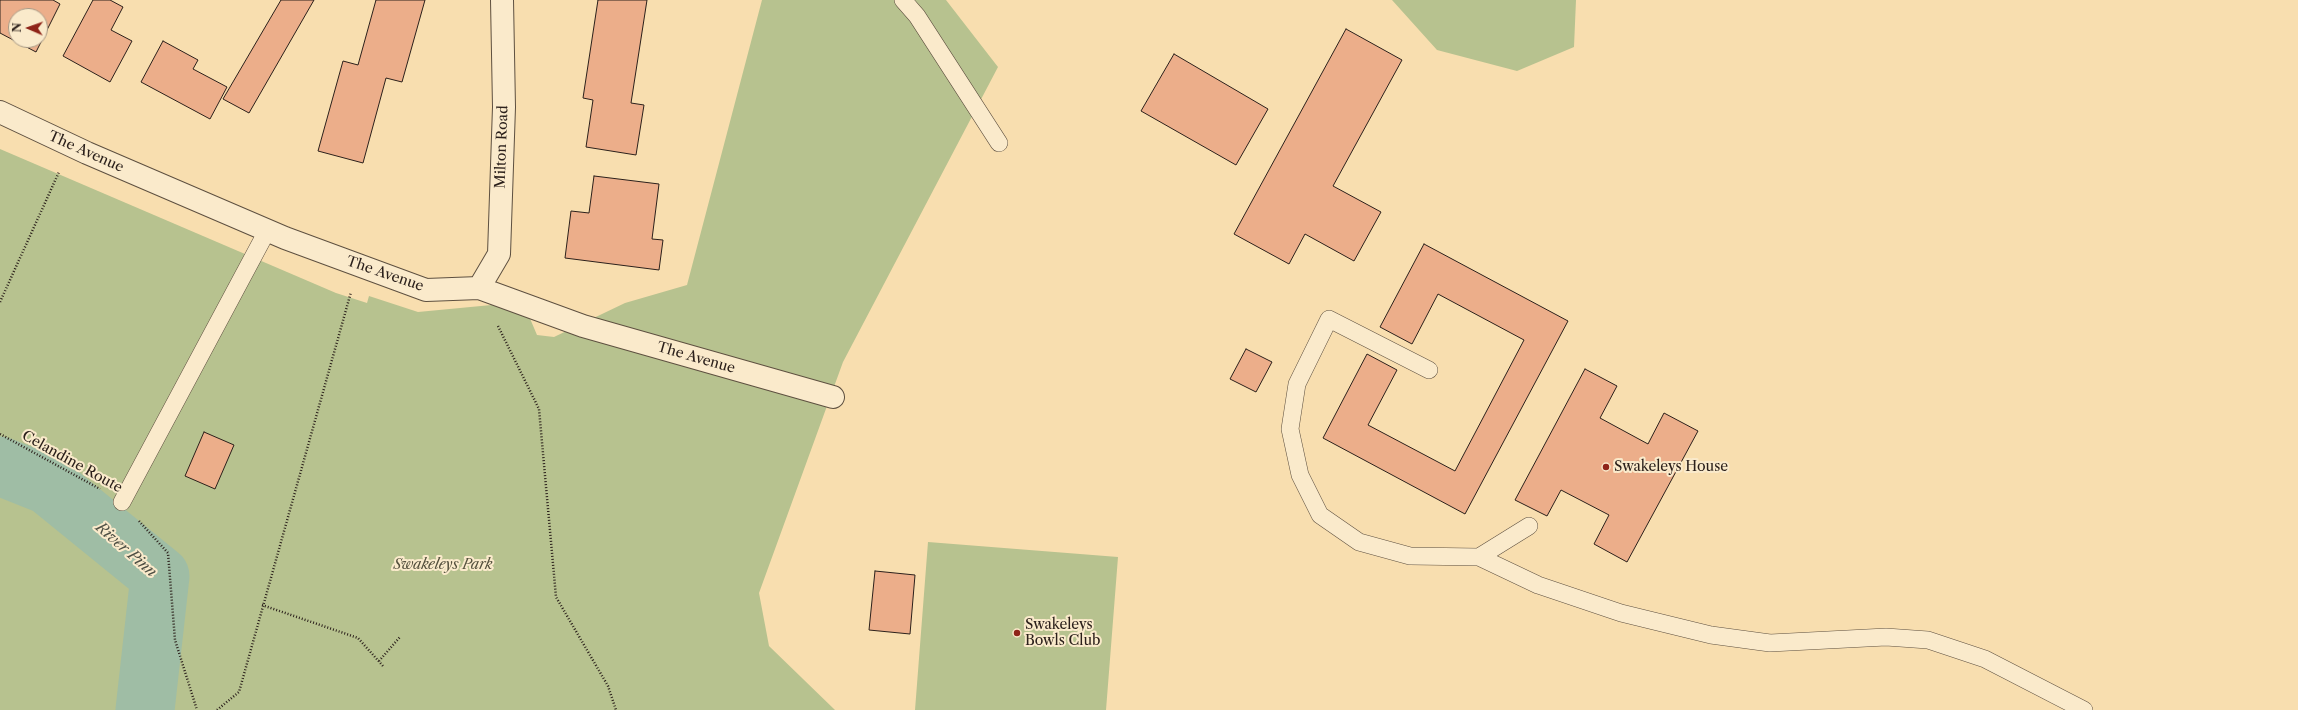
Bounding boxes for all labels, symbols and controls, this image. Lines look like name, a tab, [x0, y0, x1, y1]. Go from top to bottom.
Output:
north arrow	[8, 8, 48, 48]
text: N	[10, 23, 24, 33]
street label: Milton Road	[492, 105, 512, 189]
street label: The Avenue	[46, 128, 126, 176]
street label: The Avenue	[344, 253, 426, 295]
street label: The Avenue	[655, 339, 737, 377]
street label: Celandine Route	[19, 427, 125, 497]
place label: Swakeleys House	[1614, 459, 1728, 475]
marker: Swakeleys House	[1601, 462, 1611, 472]
water label: River Pinn	[92, 519, 160, 581]
park label: Swakeleys Park	[393, 557, 493, 573]
place label: Swakeleys Bowls Club	[1025, 617, 1101, 650]
marker: Swakeleys Bowls Club	[1012, 628, 1022, 638]

